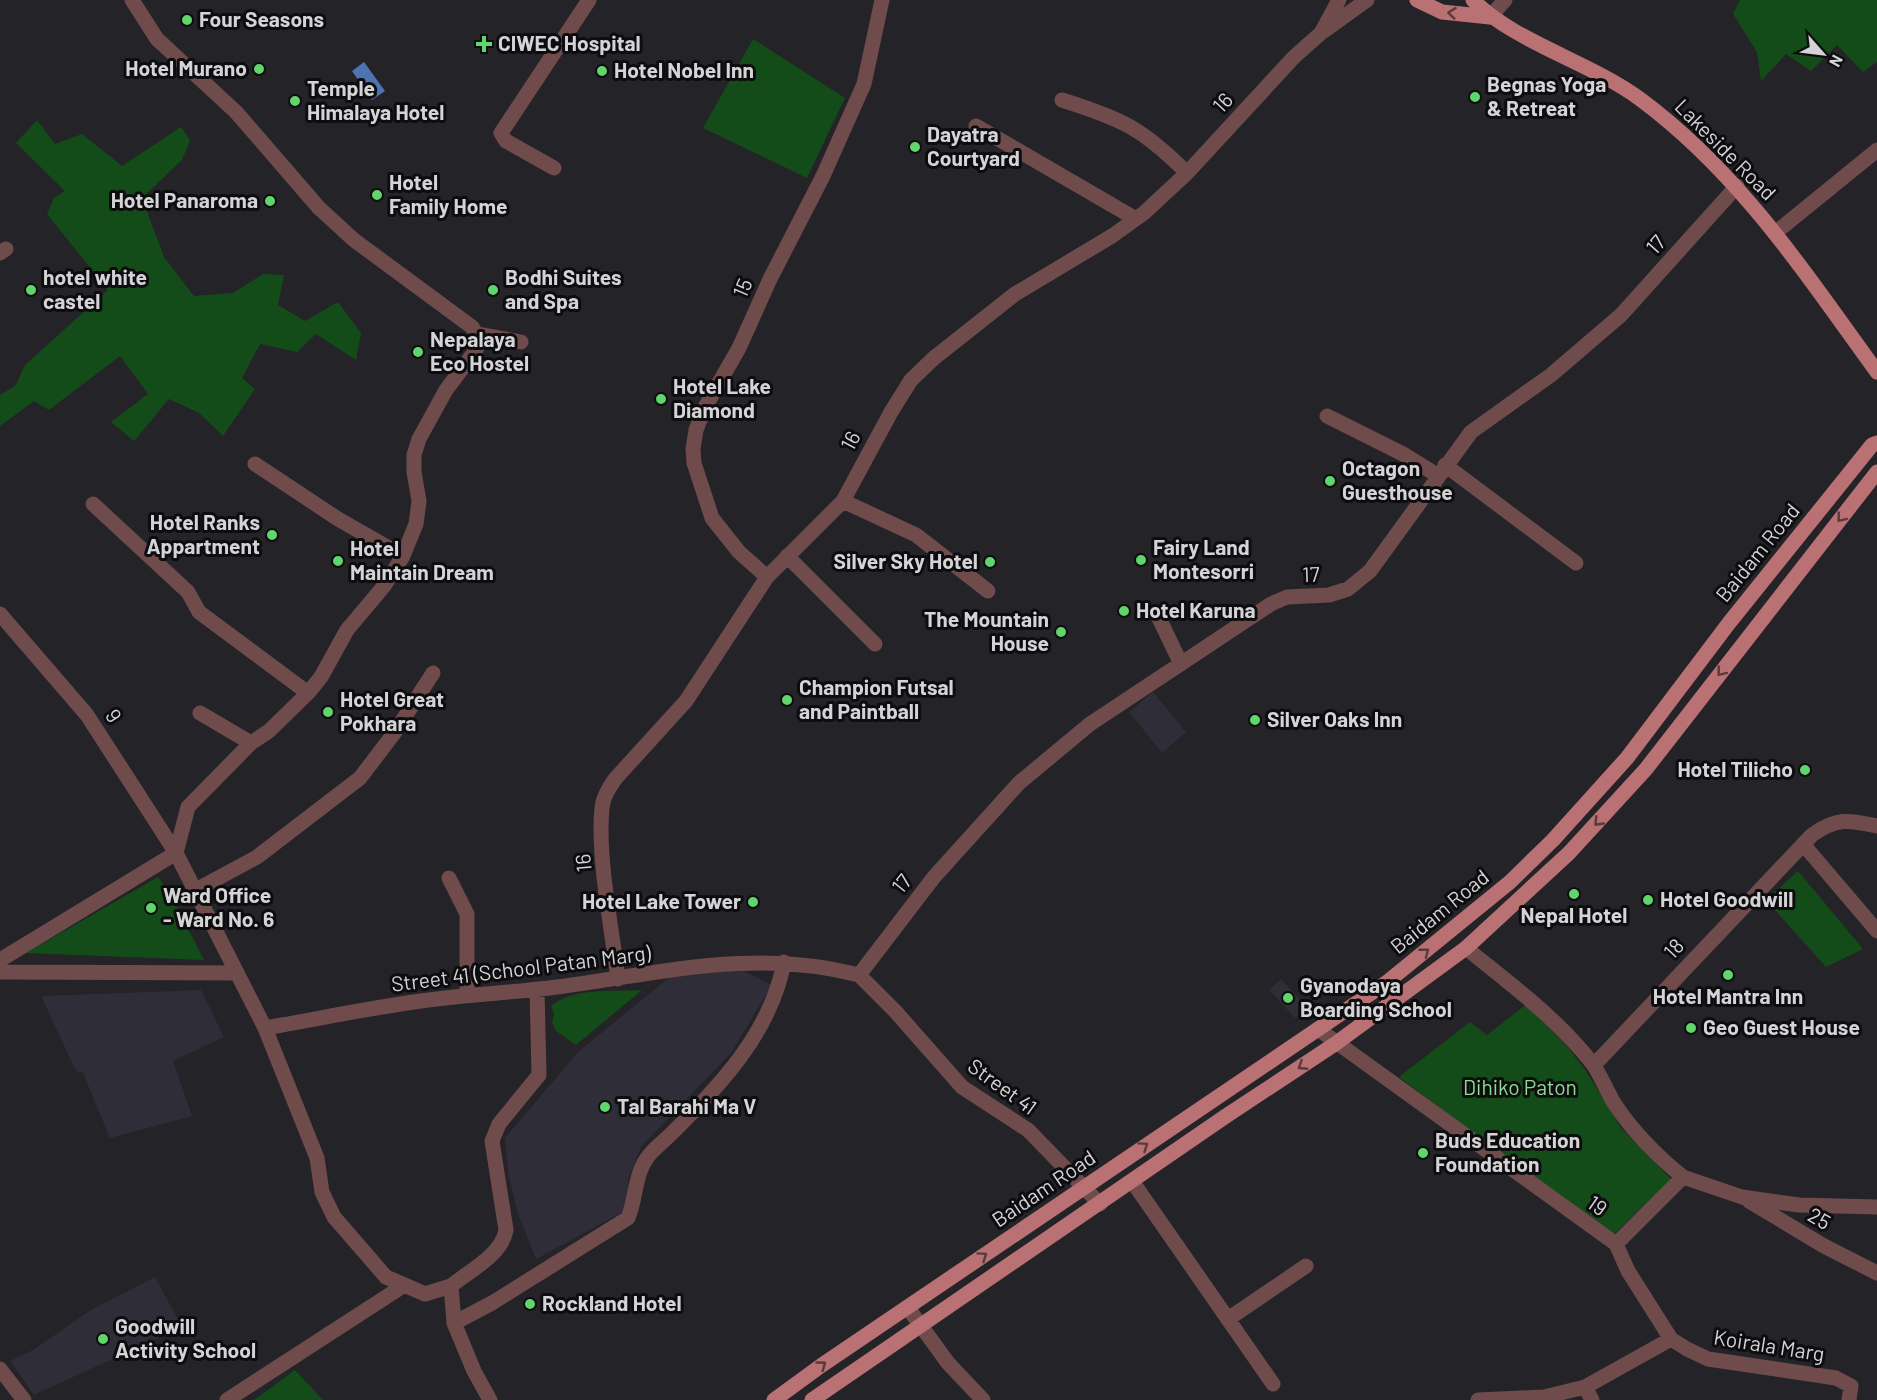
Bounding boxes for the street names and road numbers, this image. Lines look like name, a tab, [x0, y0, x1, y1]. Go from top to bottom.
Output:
street label: 16	[1207, 87, 1237, 117]
street label: Lakeside Road	[1670, 93, 1782, 205]
street label: 17	[1640, 229, 1670, 259]
street label: 15	[727, 274, 757, 301]
street label: 16	[834, 426, 865, 454]
street label: Baidam Road	[1710, 498, 1804, 606]
street label: 17	[1302, 561, 1320, 586]
street label: 9	[101, 704, 128, 727]
street label: 16	[569, 853, 596, 873]
street label: Baidam Road	[1385, 864, 1493, 958]
street label: 17	[886, 868, 916, 898]
street label: 18	[1658, 933, 1688, 963]
street label: Street 41 (School Patan Marg)	[390, 939, 652, 996]
street label: Street 41	[964, 1053, 1042, 1119]
street label: Baidam Road	[987, 1144, 1100, 1231]
street label: 19	[1583, 1189, 1613, 1220]
street label: 25	[1804, 1201, 1836, 1234]
street label: Koirala Marg	[1712, 1323, 1826, 1366]

